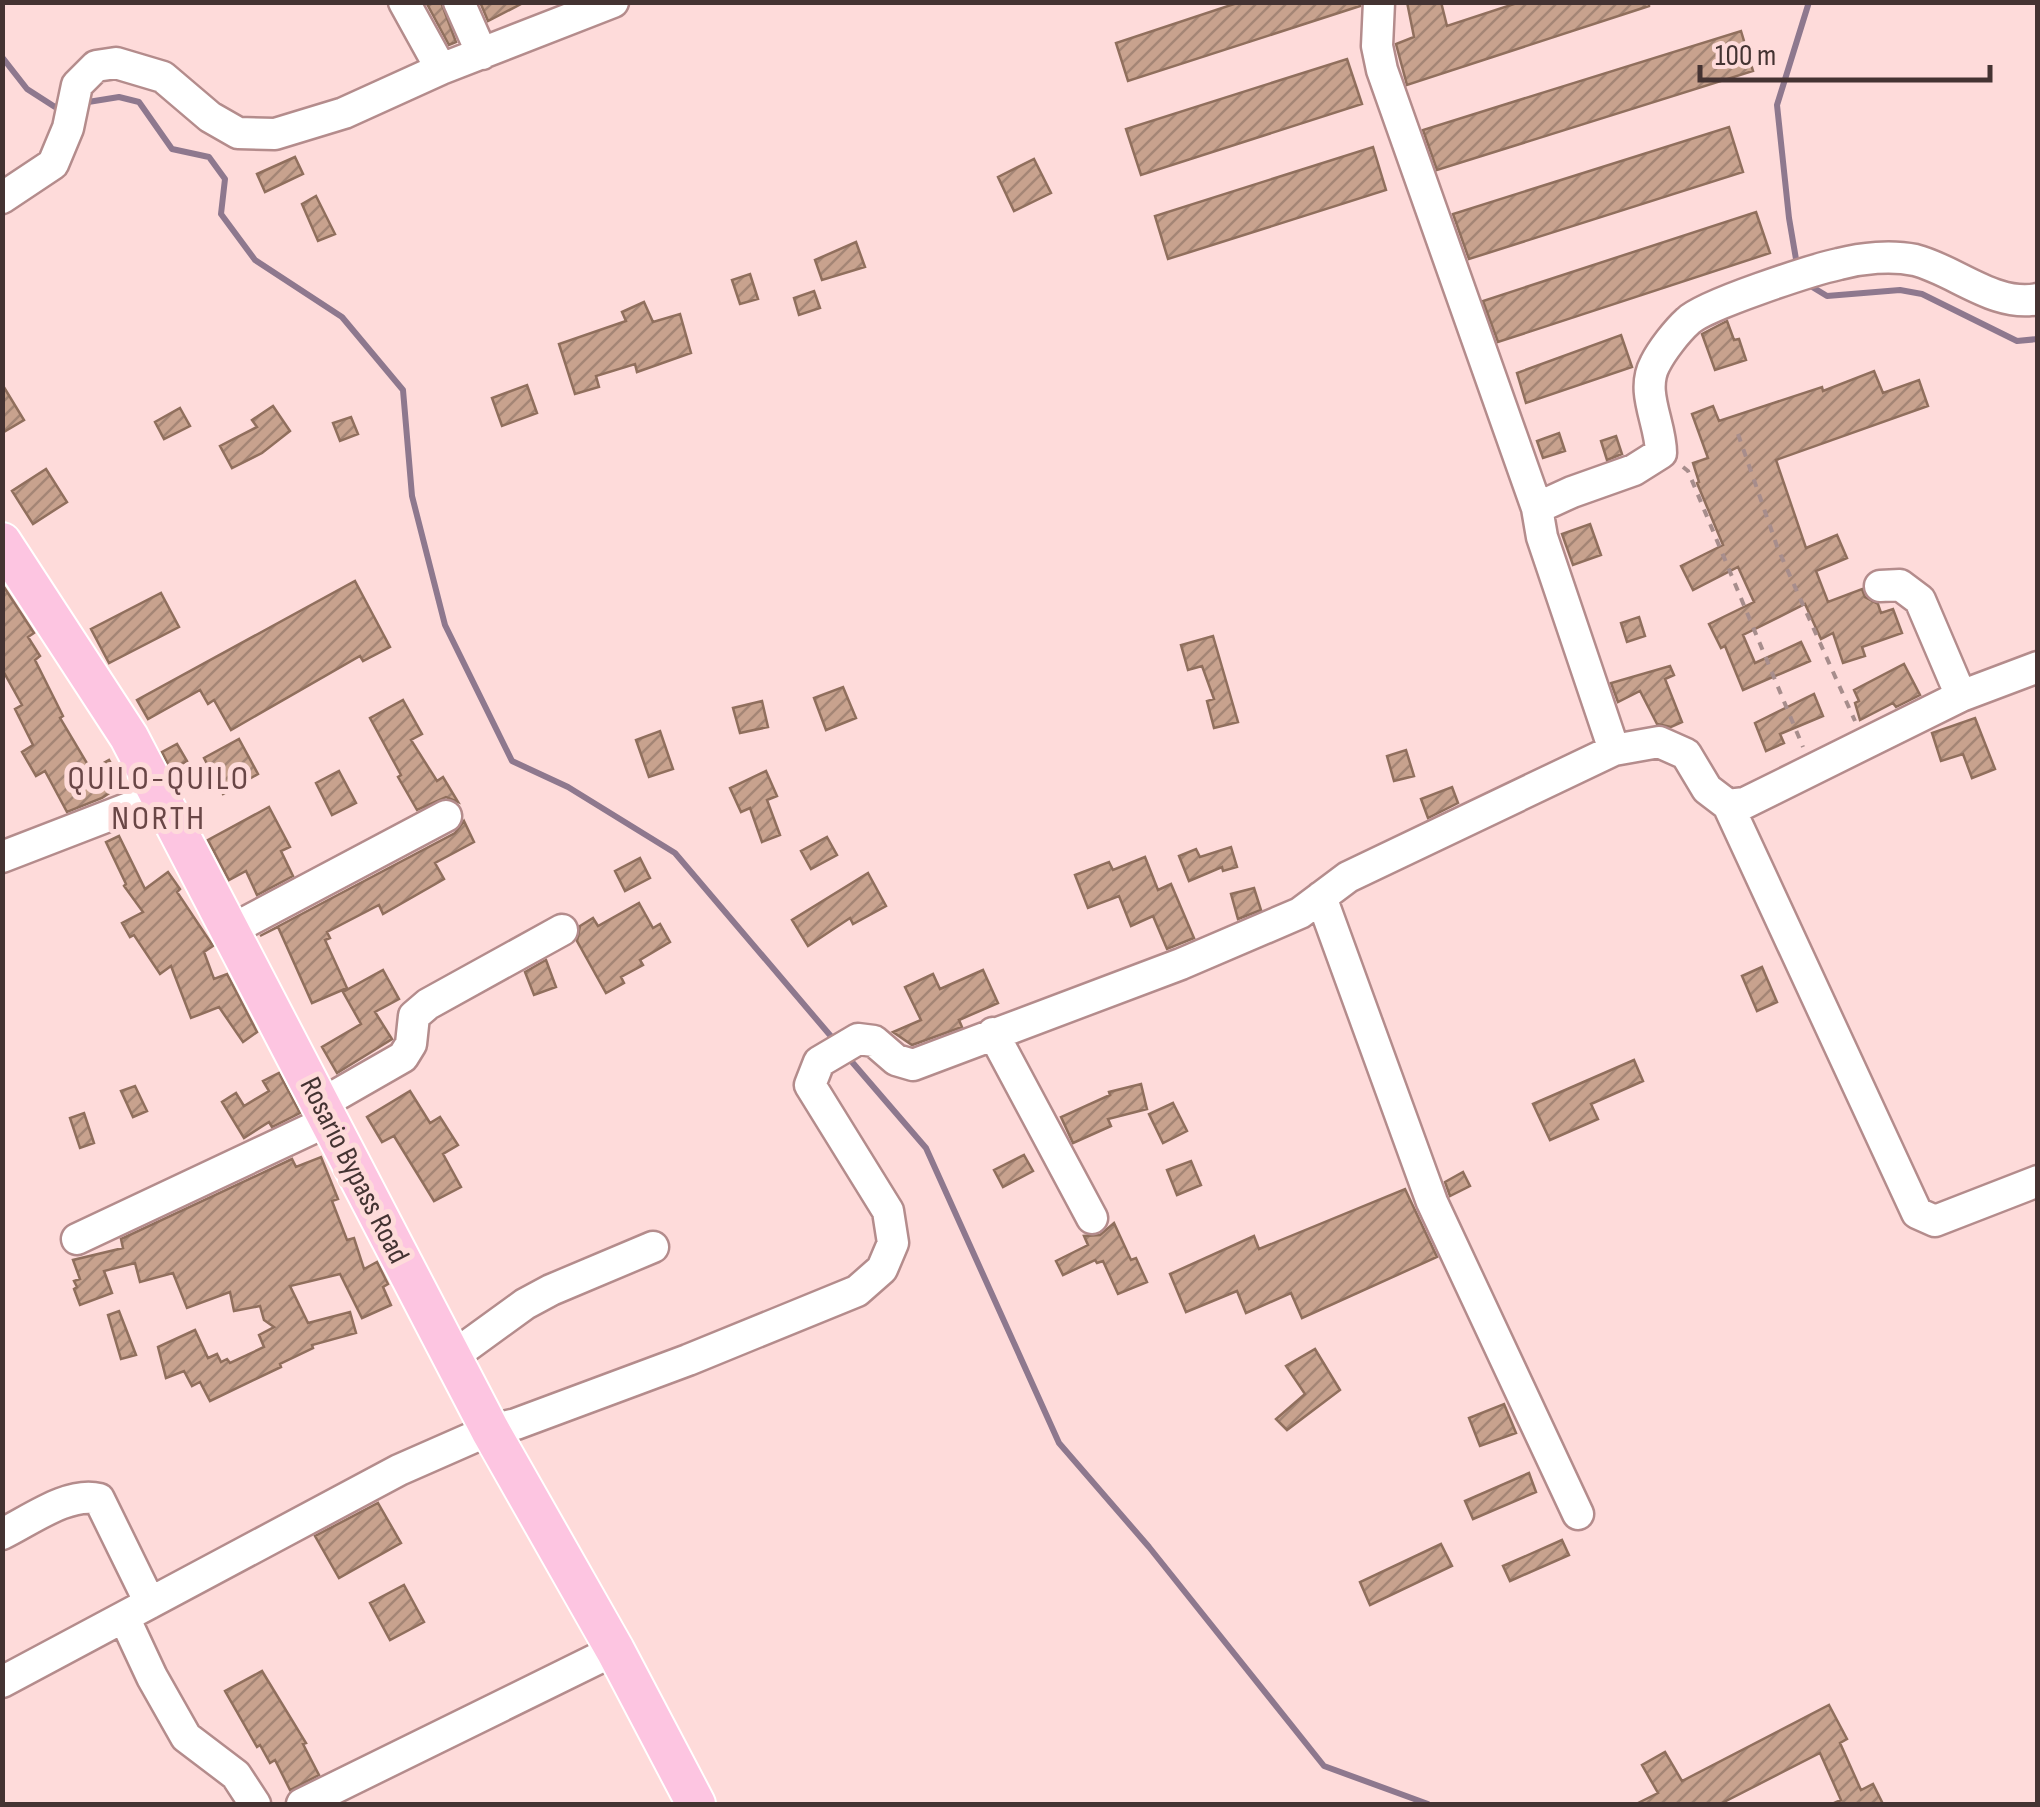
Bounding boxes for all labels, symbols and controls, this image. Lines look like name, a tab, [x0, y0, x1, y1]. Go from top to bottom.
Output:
scale bar	[1700, 20, 1990, 82]
text: 100 m	[1715, 38, 1776, 74]
district label: QUILO-QUILO NORTH	[68, 757, 250, 840]
street label: Rosario Bypass Road	[292, 1071, 416, 1270]

